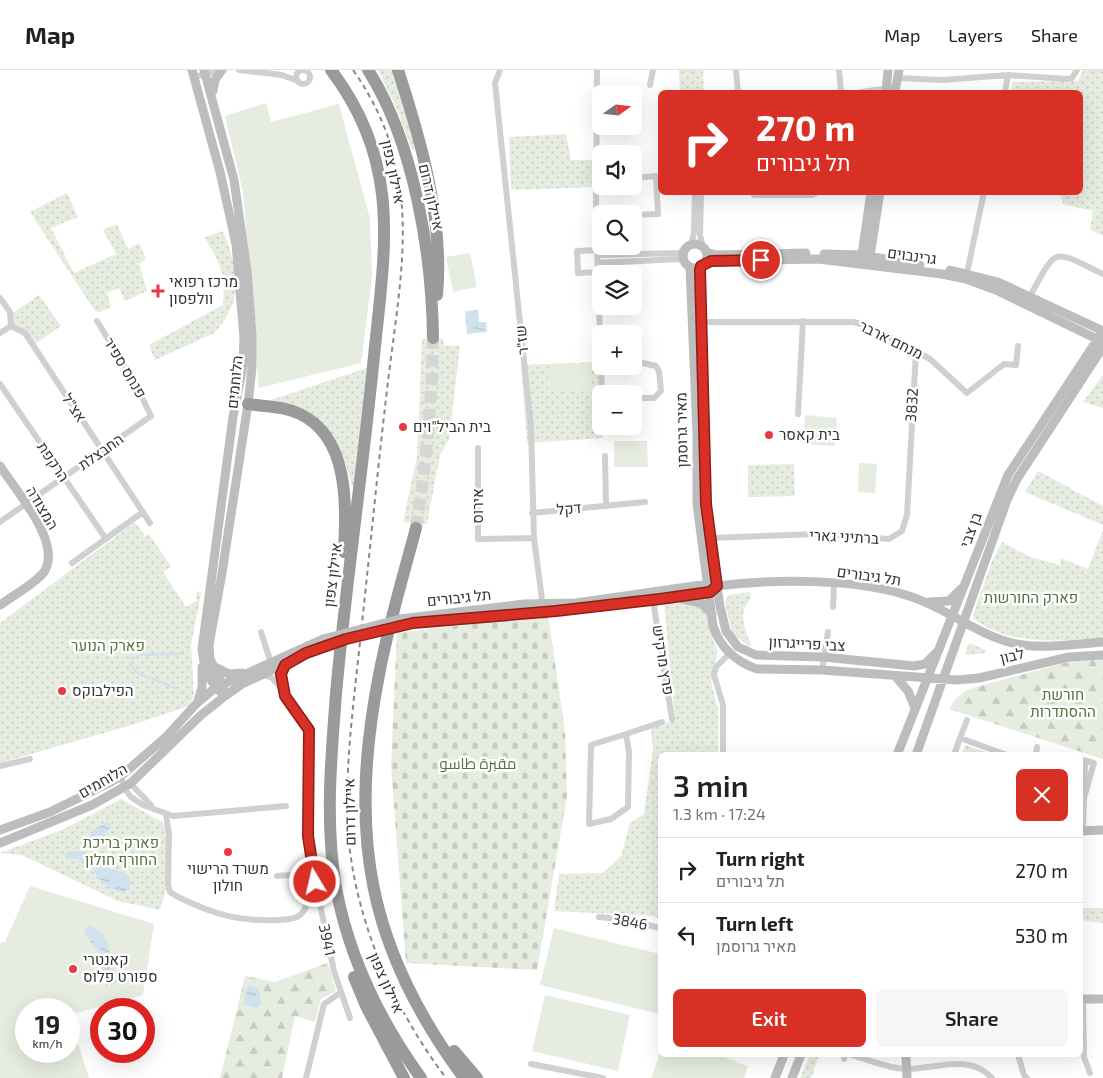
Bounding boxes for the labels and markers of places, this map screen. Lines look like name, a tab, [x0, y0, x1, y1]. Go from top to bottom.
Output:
pin	[740, 239, 782, 281]
place label: מרכז רפואי וולפסון	[169, 272, 238, 307]
marker: מרכז רפואי וולפסון	[151, 284, 165, 298]
place label: בית הביל"וים	[413, 417, 491, 435]
marker: בית הביל"וים	[397, 421, 409, 433]
place label: בית קאסר	[779, 425, 840, 443]
marker: בית קאסר	[763, 429, 775, 441]
place label: הפילבוקס	[72, 681, 134, 699]
marker: הפילבוקס	[56, 685, 68, 697]
marker: משרד הרישוי חולון	[222, 846, 234, 858]
place label: משרד הרישוי חולון	[187, 859, 269, 894]
place label: קאנטרי ספורט פלוס	[83, 950, 157, 985]
marker: קאנטרי ספורט פלוס	[67, 963, 79, 975]

